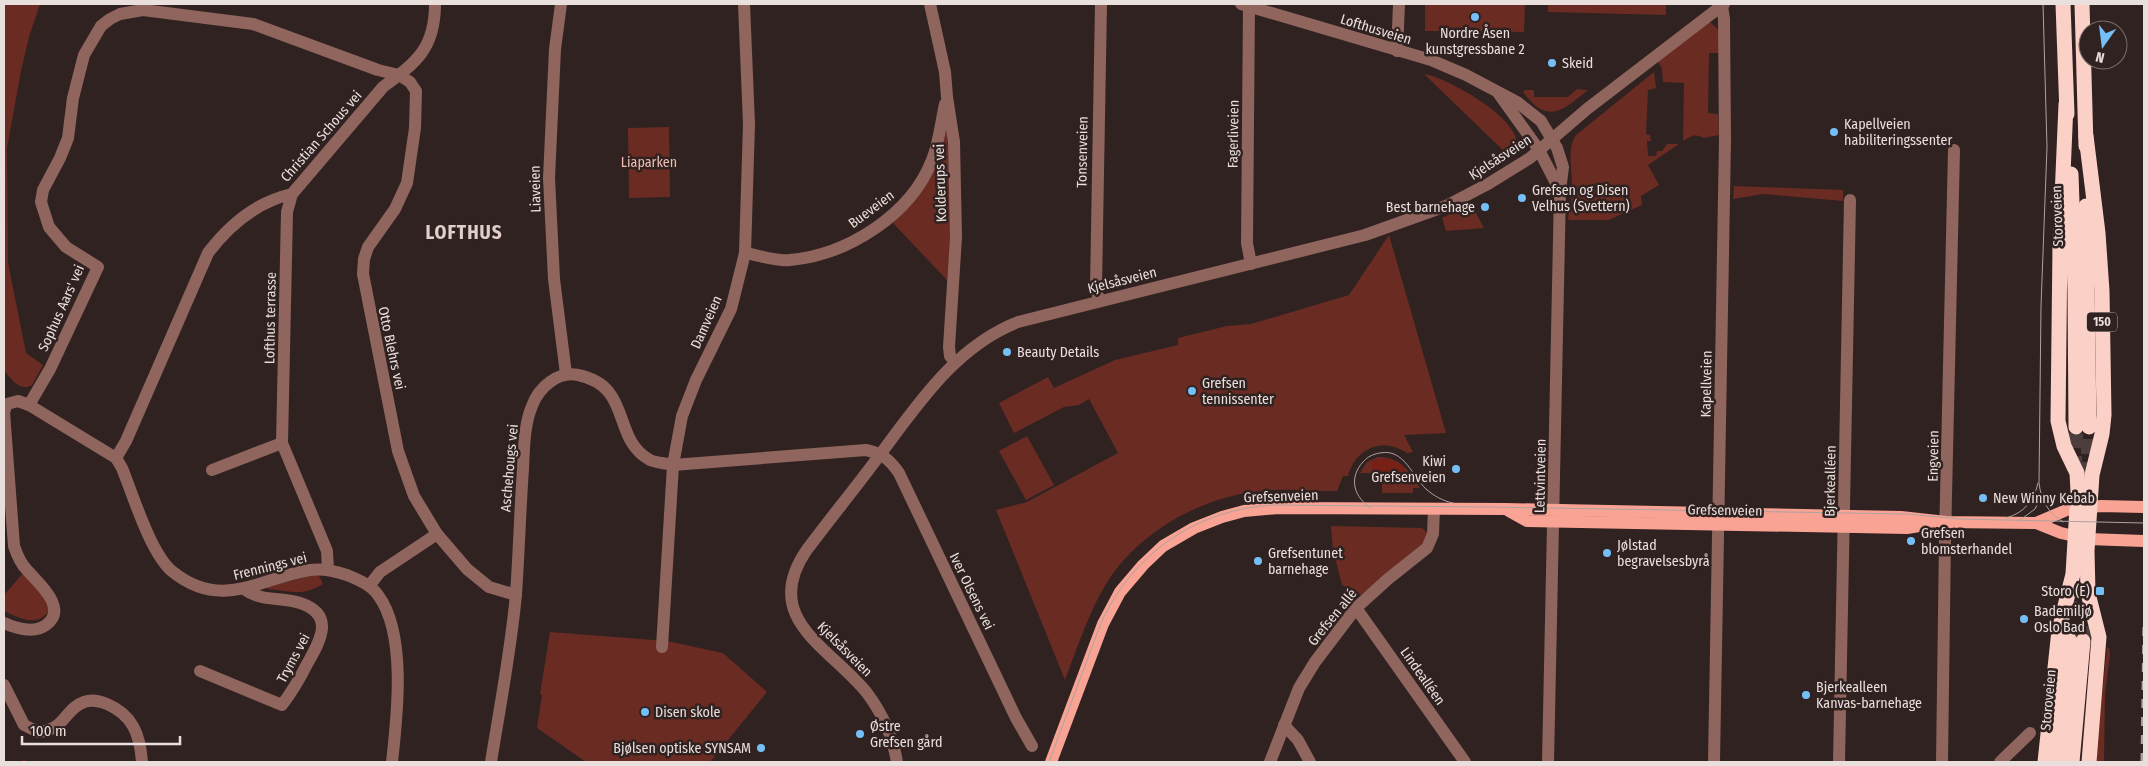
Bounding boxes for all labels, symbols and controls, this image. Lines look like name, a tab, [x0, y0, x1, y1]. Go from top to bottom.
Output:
street label: Lofthusveien	[1338, 11, 1413, 48]
marker: Nordre Åsen kunstgressbane 2	[1469, 11, 1481, 23]
north arrow	[2078, 20, 2128, 70]
place label: Nordre Åsen kunstgressbane 2	[1425, 24, 1525, 58]
text: N	[2094, 48, 2106, 66]
place label: Skeid	[1562, 55, 1593, 72]
marker: Skeid	[1546, 57, 1558, 69]
street label: Christian Schous vei	[277, 87, 366, 185]
street label: Fagerliveien	[1224, 100, 1243, 168]
street label: Tonsenveien	[1073, 116, 1092, 188]
place label: Kapellveien habiliteringssenter	[1844, 116, 1952, 149]
marker: Kapellveien habiliteringssenter	[1828, 126, 1840, 138]
street label: Kjelsåsveien	[1466, 131, 1535, 184]
street label: Kolderups vei	[931, 144, 950, 222]
park label: Liaparken	[621, 154, 677, 171]
street label: Liaveien	[527, 165, 544, 213]
place label: Grefsen og Disen Velhus (Svettern)	[1532, 182, 1630, 215]
street label: Storoveien	[2048, 185, 2067, 247]
street label: Bueveien	[845, 187, 897, 232]
marker: Grefsen og Disen Velhus (Svettern)	[1516, 192, 1528, 204]
place label: Best barnehage	[1386, 199, 1475, 216]
marker: Best barnehage	[1479, 201, 1491, 213]
district label: LOFTHUS	[425, 221, 503, 244]
street label: Sophus Aars' vei	[35, 262, 88, 354]
street label: Kjelsåsveien	[1086, 264, 1159, 297]
street label: Lofthus terrasse	[261, 272, 280, 364]
street label: Damveien	[687, 293, 726, 351]
street label: Otto Blehrs vei	[374, 305, 409, 391]
road number: 150	[2087, 313, 2117, 332]
place label: Beauty Details	[1017, 344, 1099, 361]
marker: Beauty Details	[1001, 346, 1013, 358]
street label: Kapellveien	[1697, 351, 1716, 418]
place label: Grefsen tennissenter	[1202, 375, 1274, 408]
marker: Grefsen tennissenter	[1186, 385, 1198, 397]
street label: Aschehougs vei	[497, 423, 522, 513]
street label: Engveien	[1925, 430, 1942, 482]
street label: Lettvintveien	[1531, 439, 1550, 513]
street label: Bjerkealléen	[1821, 445, 1840, 517]
place label: Kiwi Grefsenveien	[1371, 453, 1446, 486]
marker: Kiwi Grefsenveien	[1450, 463, 1462, 475]
street label: Grefsenveien	[1243, 487, 1319, 506]
place label: New Winny Kebab	[1993, 490, 2095, 507]
marker: New Winny Kebab	[1977, 492, 1989, 504]
street label: Grefsenveien	[1687, 501, 1763, 520]
place label: Grefsen blomsterhandel	[1921, 525, 2012, 558]
marker: Grefsen blomsterhandel	[1905, 535, 1917, 547]
place label: Jølstad begravelsesbyrå	[1617, 537, 1710, 570]
place label: Grefsentunet barnehage	[1268, 545, 1343, 578]
marker: Jølstad begravelsesbyrå	[1601, 547, 1613, 559]
street label: Frennings vei	[232, 549, 309, 584]
street label: Iver Olsens vei	[946, 550, 998, 633]
marker: Grefsentunet barnehage	[1252, 555, 1264, 567]
place label: Storo (E)	[2041, 583, 2090, 600]
street label: Grefsen allé	[1304, 585, 1361, 649]
marker: Storo (E)	[2094, 585, 2106, 597]
place label: Bademiljø Oslo Bad	[2034, 603, 2092, 636]
marker: Bademiljø Oslo Bad	[2018, 613, 2030, 625]
street label: Kjelsåsveien	[814, 618, 876, 680]
street label: Tryms vei	[273, 630, 314, 686]
street label: Lindealléen	[1397, 644, 1449, 708]
street label: Storoveien	[2037, 669, 2060, 731]
place label: Bjerkealleen Kanvas-barnehage	[1816, 679, 1922, 712]
marker: Bjerkealleen Kanvas-barnehage	[1800, 689, 1812, 701]
place label: Disen skole	[655, 704, 721, 721]
marker: Disen skole	[639, 706, 651, 718]
scale bar	[22, 714, 180, 746]
place label: Østre Grefsen gård	[870, 718, 942, 751]
text: 100 m	[30, 722, 67, 740]
marker: Østre Grefsen gård	[854, 728, 866, 740]
place label: Bjølsen optiske SYNSAM	[613, 740, 751, 757]
marker: Bjølsen optiske SYNSAM	[755, 742, 767, 754]

